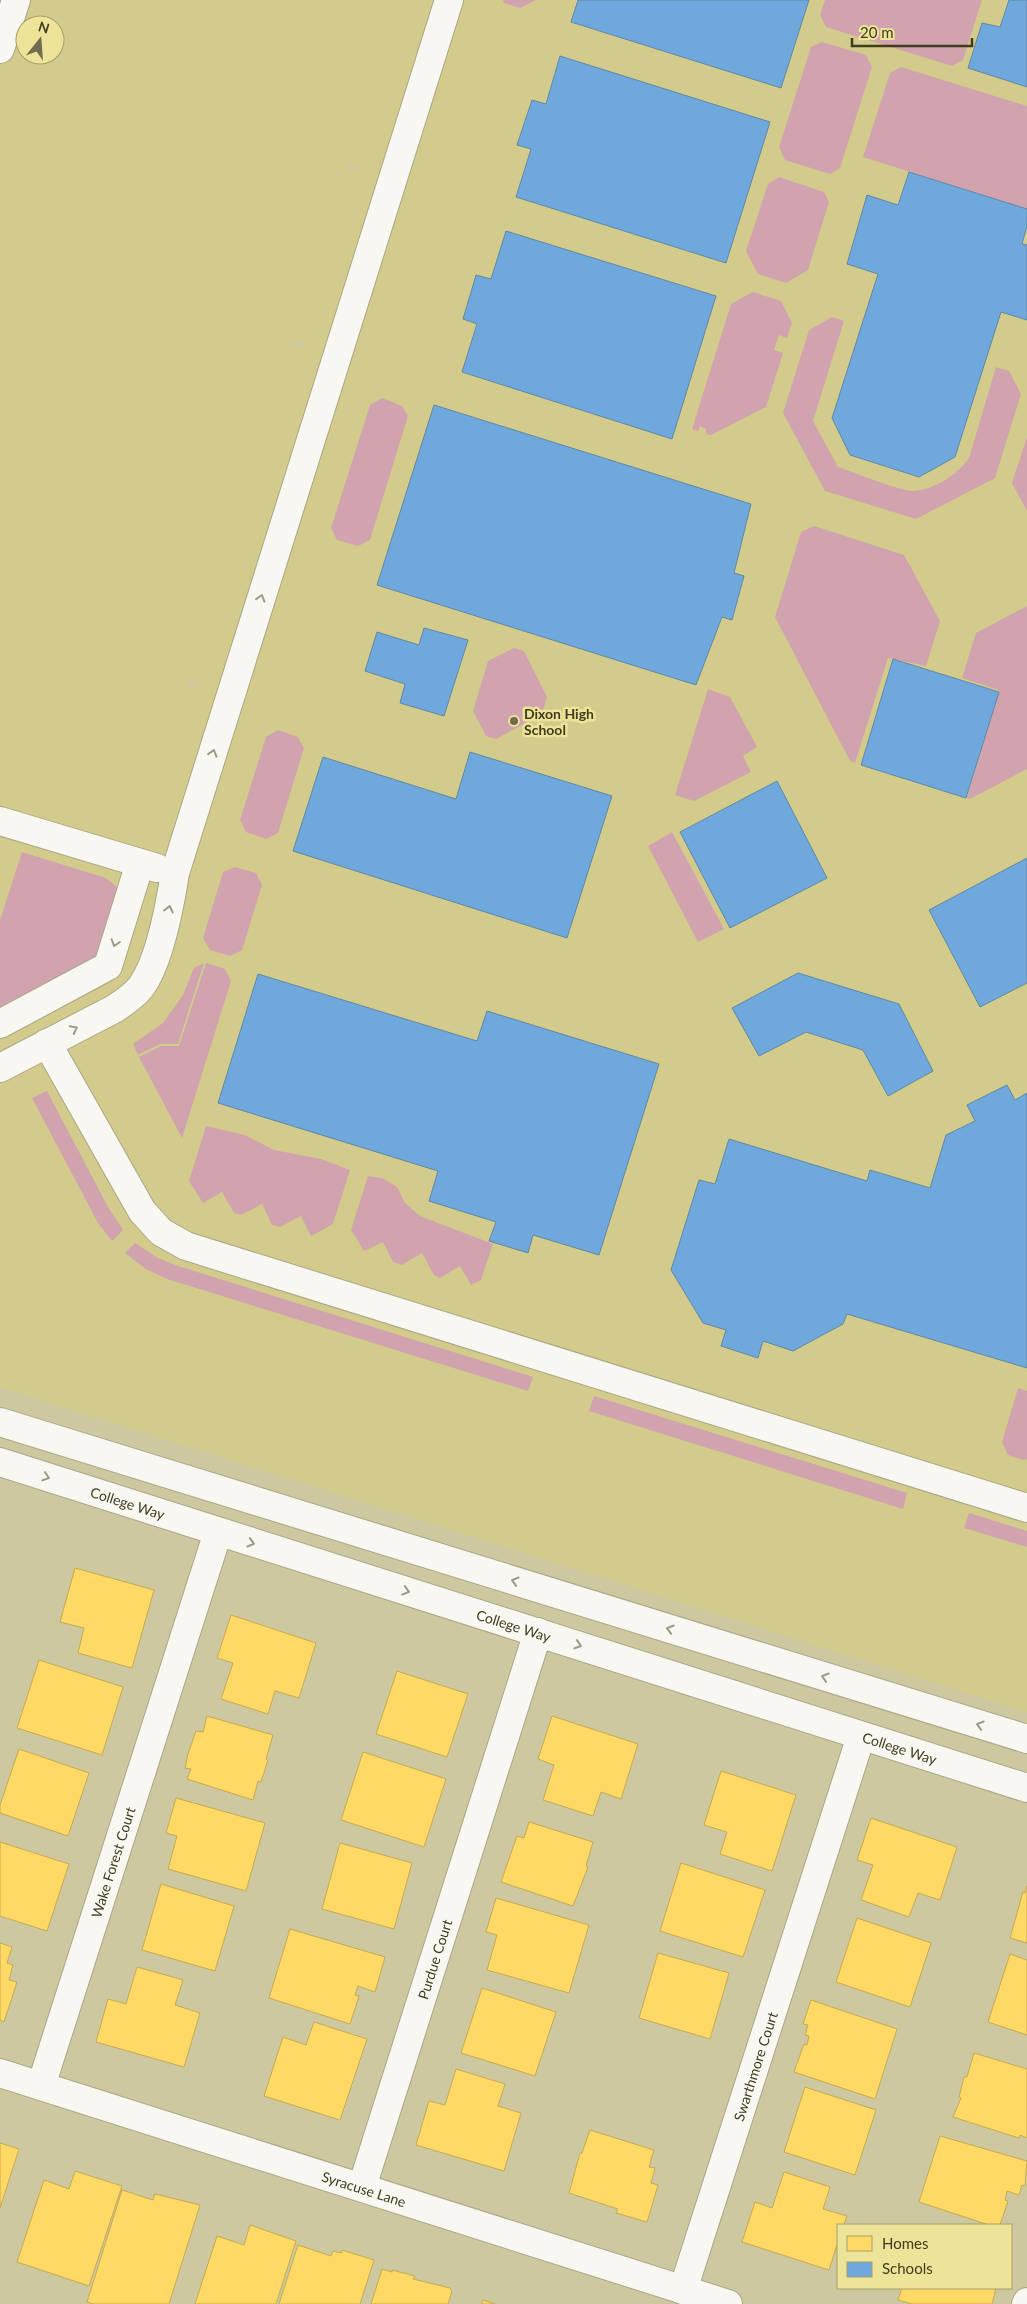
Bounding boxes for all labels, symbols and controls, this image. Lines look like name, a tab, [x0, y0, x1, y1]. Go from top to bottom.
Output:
north arrow	[15, 15, 65, 65]
scale bar	[852, 15, 972, 47]
text: N	[36, 17, 52, 37]
text: 20 m	[860, 23, 894, 41]
one-way arrow	[255, 594, 265, 603]
place label: Dixon High School	[524, 705, 594, 738]
marker: Dixon High School	[508, 715, 520, 727]
one-way arrow	[207, 749, 217, 758]
one-way arrow	[163, 905, 174, 914]
one-way arrow	[111, 938, 121, 946]
one-way arrow	[69, 1025, 78, 1035]
one-way arrow	[42, 1472, 50, 1482]
street label: College Way	[88, 1483, 168, 1523]
one-way arrow	[247, 1537, 255, 1547]
one-way arrow	[511, 1577, 519, 1587]
one-way arrow	[402, 1585, 410, 1595]
street label: College Way	[475, 1605, 554, 1645]
one-way arrow	[666, 1625, 675, 1635]
one-way arrow	[573, 1639, 582, 1649]
one-way arrow	[822, 1673, 830, 1683]
one-way arrow	[977, 1721, 985, 1731]
street label: College Way	[861, 1728, 940, 1768]
street label: Wake Forest Court	[87, 1804, 138, 1920]
street label: Purdue Court	[414, 1917, 455, 2001]
street label: Swarthmore Court	[729, 2010, 780, 2123]
street label: Syracuse Lane	[320, 2167, 408, 2210]
legend	[837, 2224, 1012, 2289]
text: Homes	[882, 2234, 928, 2252]
text: Schools	[882, 2259, 933, 2277]

